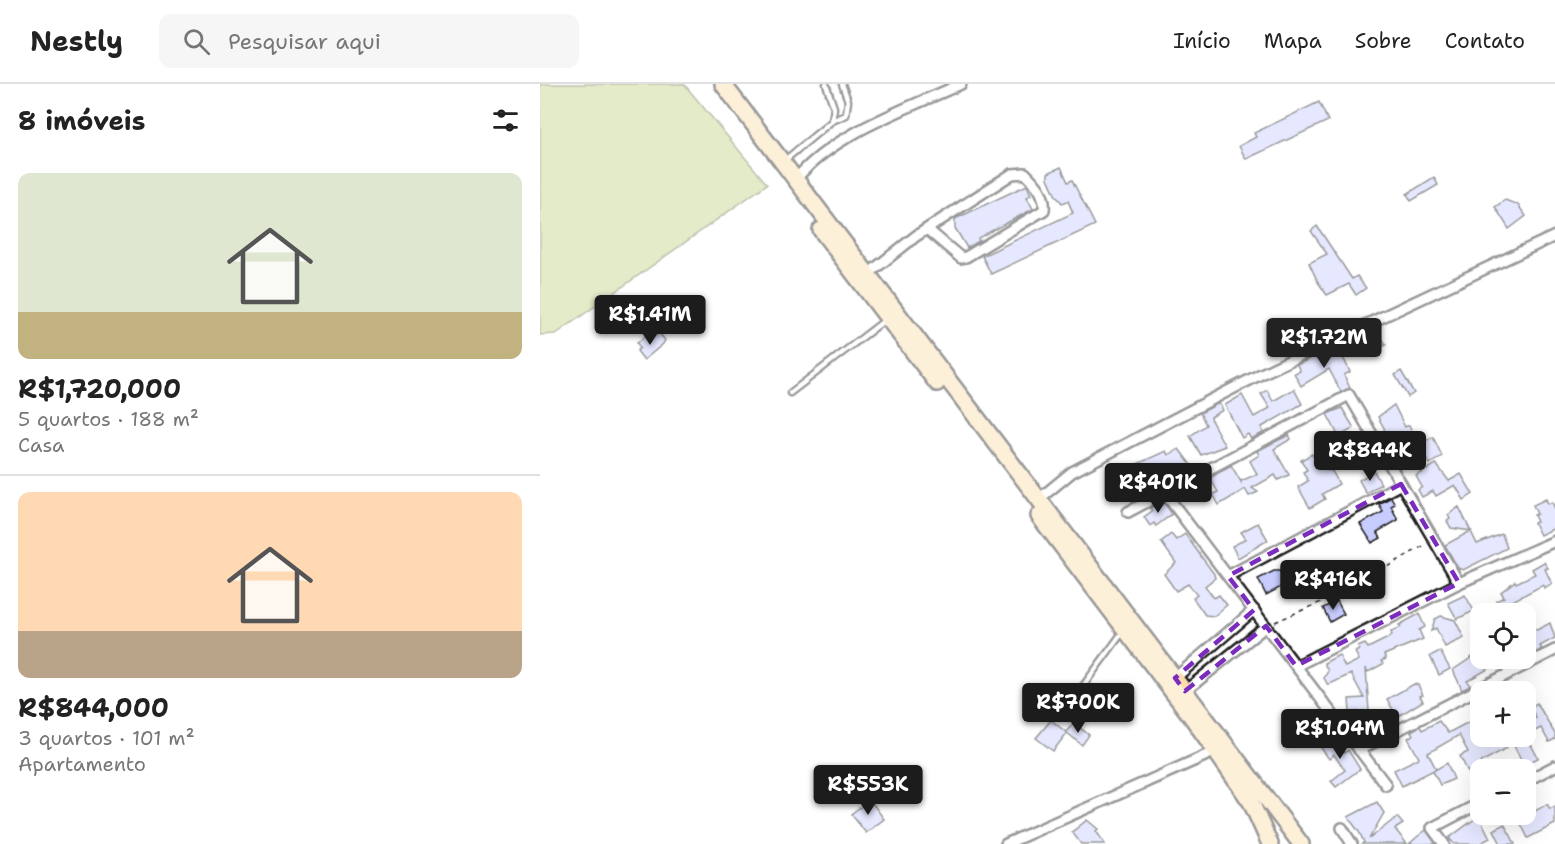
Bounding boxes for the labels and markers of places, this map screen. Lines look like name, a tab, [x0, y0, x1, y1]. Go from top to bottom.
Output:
pin: R$1.41M	[595, 295, 705, 346]
pin: R$1.72M	[1269, 318, 1379, 369]
pin: R$844K	[1321, 431, 1419, 482]
pin: R$401K	[1109, 463, 1207, 514]
pin: R$416K	[1284, 560, 1382, 611]
pin: R$700K	[1029, 683, 1127, 734]
pin: R$1.04M	[1285, 709, 1395, 760]
pin: R$553K	[819, 765, 917, 816]

